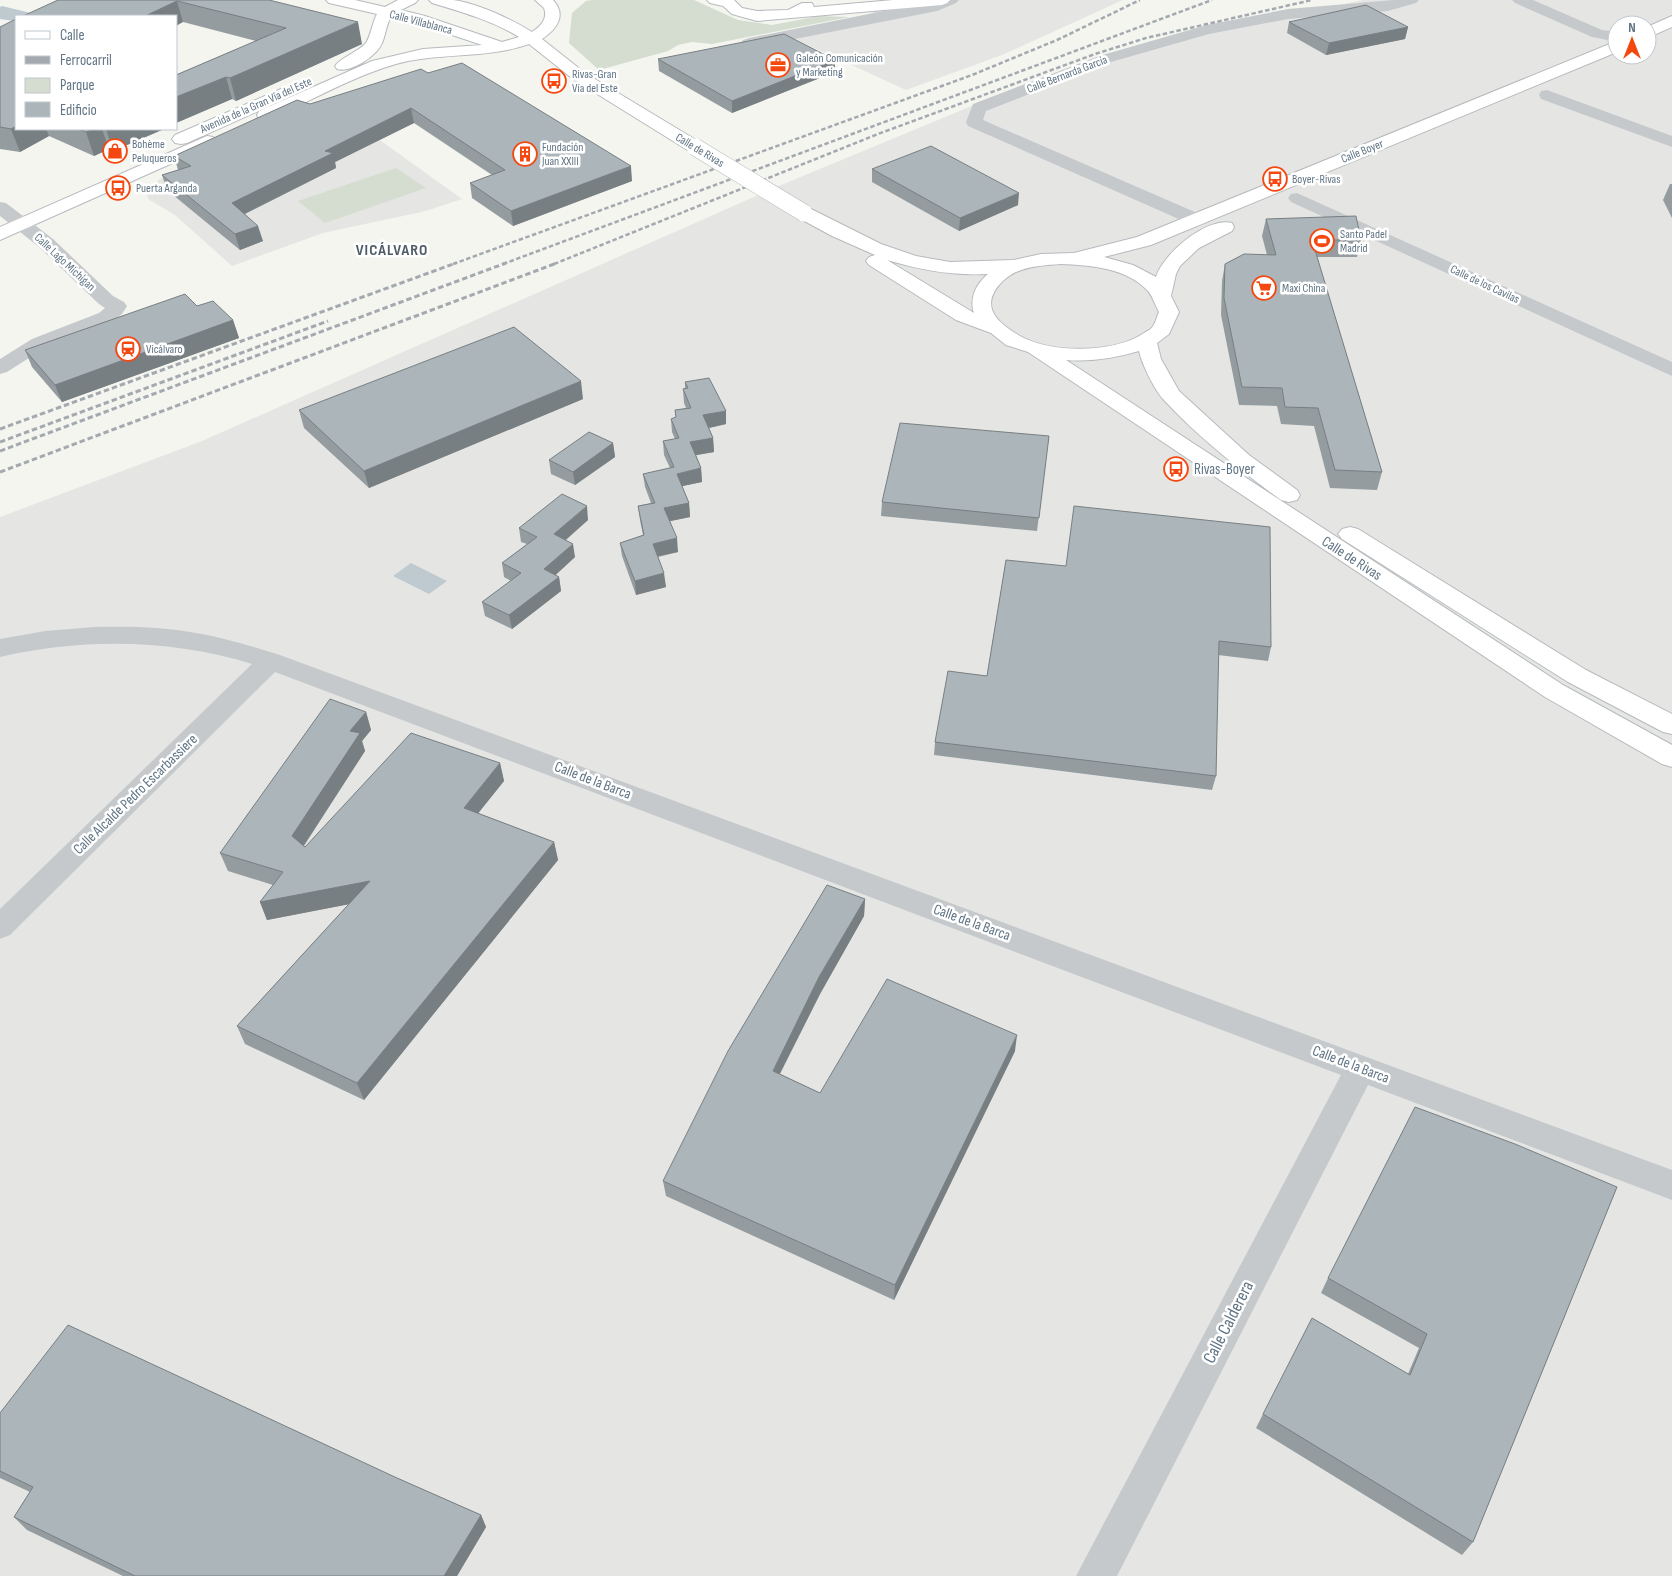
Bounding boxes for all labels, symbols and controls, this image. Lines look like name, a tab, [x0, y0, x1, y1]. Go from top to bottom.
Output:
street label: Calle Villablanca	[388, 7, 454, 38]
legend	[15, 15, 178, 130]
north arrow	[1607, 15, 1657, 65]
text: N	[1628, 19, 1636, 36]
text: Calle	[60, 26, 84, 45]
text: Ferrocarril	[60, 51, 112, 70]
place label: Galeón Comunicación y Marketing	[796, 51, 883, 80]
office icon: Galeón Comunicación y Marketing	[765, 52, 791, 78]
street label: Calle Bernarda García	[1025, 52, 1110, 97]
place label: Rivas-Gran Vía del Este	[572, 67, 618, 96]
bus stop icon: Rivas-Gran Vía del Este	[541, 68, 567, 94]
street label: Avenida de la Gran Vía del Este	[197, 74, 314, 137]
text: Parque	[60, 76, 95, 95]
text: Edificio	[60, 101, 97, 120]
street label: Calle de Rivas	[673, 130, 727, 171]
street label: Calle Boyer	[1339, 136, 1386, 167]
place label: Bohème Peluqueros	[132, 137, 177, 166]
shop icon: Bohème Peluqueros	[102, 138, 128, 164]
place label: Fundación Juan XXIII	[541, 140, 583, 169]
building icon: Fundación Juan XXIII	[512, 141, 538, 167]
bus stop icon: Boyer-Rivas	[1262, 166, 1288, 192]
place label: Boyer-Rivas	[1292, 172, 1341, 187]
bus stop icon: Puerta Arganda	[105, 175, 131, 201]
place label: Puerta Arganda	[136, 181, 197, 196]
place label: Santo Padel Madrid	[1340, 227, 1387, 256]
sports icon: Santo Padel Madrid	[1309, 228, 1335, 254]
street label: Calle Lago Michigan	[31, 230, 98, 294]
district label: VICÁLVARO	[356, 241, 428, 260]
street label: Calle de los Cavilas	[1448, 262, 1522, 307]
supermarket icon: Maxi China	[1251, 275, 1277, 301]
place label: Maxi China	[1282, 281, 1326, 296]
station icon: Vicálvaro	[115, 336, 141, 362]
place label: Vicálvaro	[146, 342, 182, 357]
bus stop icon: Rivas-Boyer	[1163, 456, 1189, 482]
place label: Rivas-Boyer	[1194, 460, 1255, 479]
street label: Calle de Rivas	[1318, 532, 1385, 585]
street label: Calle Alcalde Pedro Escarbassiere	[69, 730, 201, 859]
street label: Calle de la Barca	[552, 757, 634, 804]
street label: Calle de la Barca	[931, 900, 1013, 945]
street label: Calle de la Barca	[1310, 1041, 1392, 1088]
street label: Calle Calderera	[1199, 1278, 1258, 1367]

